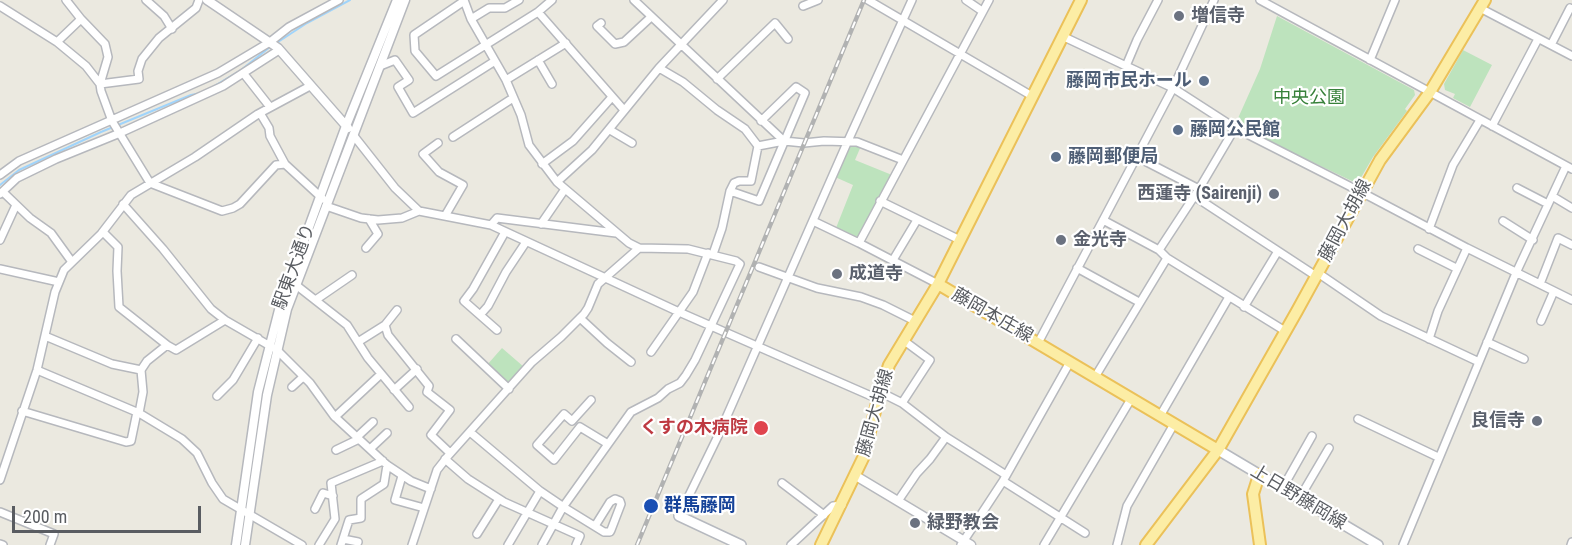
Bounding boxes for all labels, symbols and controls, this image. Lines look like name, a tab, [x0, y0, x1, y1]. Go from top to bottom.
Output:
place label: 増信寺	[1191, 5, 1245, 27]
marker: 増信寺	[1172, 9, 1186, 23]
place label: 藤岡市民ホール	[1066, 70, 1192, 92]
marker: 藤岡市民ホール	[1197, 74, 1211, 88]
park label: 中央公園	[1273, 87, 1345, 109]
place label: 藤岡公民館	[1190, 119, 1280, 141]
marker: 藤岡公民館	[1171, 123, 1185, 137]
place label: 藤岡郵便局	[1068, 146, 1158, 168]
marker: 藤岡郵便局	[1049, 150, 1063, 164]
street label: 藤岡大胡線	[1315, 176, 1377, 266]
place label: 西蓮寺 (Sairenji)	[1137, 183, 1262, 205]
marker: 西蓮寺 (Sairenji)	[1267, 187, 1281, 201]
street label: 駅東大通り	[269, 221, 321, 313]
place label: 金光寺	[1073, 229, 1127, 251]
marker: 金光寺	[1054, 233, 1068, 247]
place label: 成道寺	[849, 263, 903, 285]
marker: 成道寺	[830, 267, 844, 281]
street label: 藤岡本庄線	[948, 284, 1036, 348]
street label: 藤岡大胡線	[853, 367, 899, 459]
place label: 良信寺	[1471, 410, 1525, 432]
marker: 良信寺	[1530, 414, 1544, 428]
place label: くすの木病院	[640, 417, 748, 439]
marker: くすの木病院	[752, 419, 770, 437]
street label: 上日野藤岡線	[1246, 461, 1350, 535]
scale bar	[15, 494, 204, 532]
place label: 群馬藤岡	[664, 495, 736, 517]
marker: 群馬藤岡	[642, 497, 660, 515]
text: 200 m	[23, 506, 67, 527]
place label: 緑野教会	[927, 512, 999, 534]
marker: 緑野教会	[908, 516, 922, 530]

